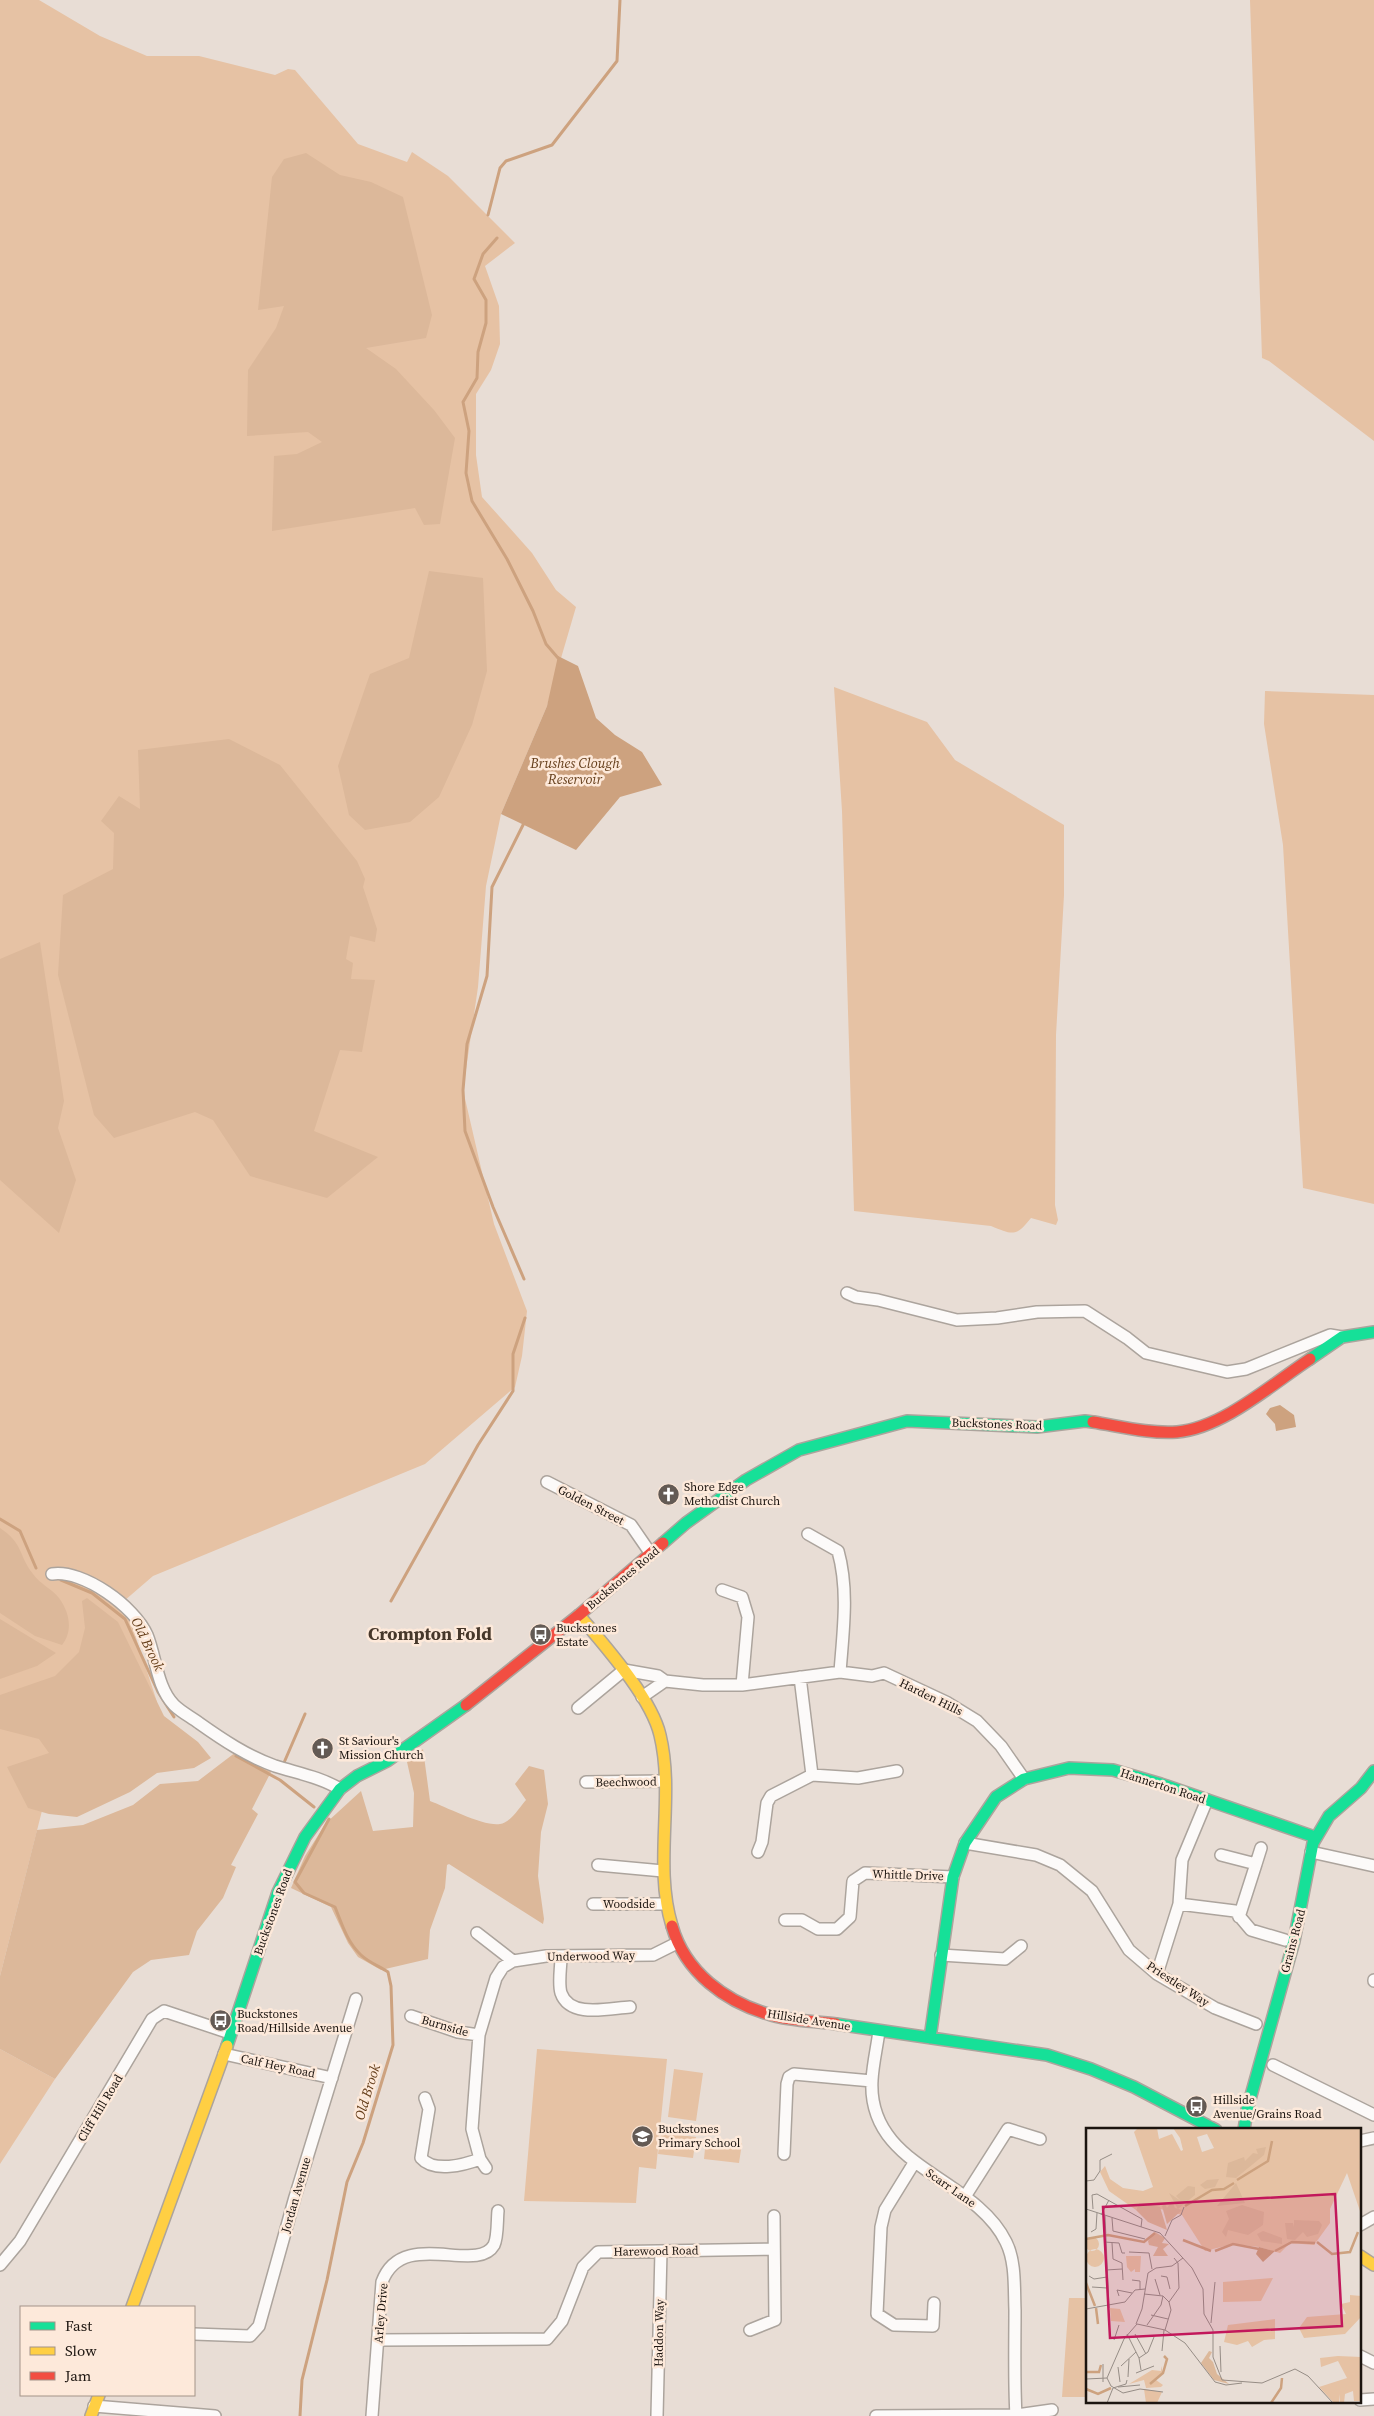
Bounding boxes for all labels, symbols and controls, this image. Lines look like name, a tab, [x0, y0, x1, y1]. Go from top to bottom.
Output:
water label: Brushes Clough Reservoir	[529, 753, 620, 789]
street label: Buckstones Road	[951, 1414, 1043, 1434]
place label: Shore Edge Methodist Church	[684, 1479, 780, 1509]
street label: Golden Street	[555, 1481, 627, 1529]
church icon: Shore Edge Methodist Church	[656, 1482, 680, 1506]
street label: Buckstones Road	[583, 1543, 663, 1613]
water label: Old Brook	[126, 1614, 170, 1675]
place label: Buckstones Estate	[556, 1620, 617, 1650]
district label: Crompton Fold	[368, 1621, 492, 1646]
bus stop icon: Buckstones Estate	[528, 1623, 552, 1647]
street label: Harden Hills	[897, 1675, 965, 1719]
place label: St Saviour's Mission Church	[339, 1733, 424, 1763]
church icon: St Saviour's Mission Church	[311, 1736, 335, 1760]
street label: Hannerton Road	[1118, 1765, 1208, 1807]
street label: Beechwood	[595, 1773, 657, 1791]
street label: Buckstones Road	[250, 1866, 296, 1957]
street label: Whittle Drive	[872, 1866, 944, 1884]
street label: Woodside	[603, 1896, 655, 1912]
street label: Grains Road	[1277, 1907, 1309, 1975]
street label: Underwood Way	[547, 1947, 636, 1965]
street label: Priestley Way	[1144, 1958, 1213, 2011]
place label: Buckstones Road/Hillside Avenue	[237, 2006, 352, 2036]
street label: Hillside Avenue	[766, 2006, 852, 2034]
bus stop icon: Buckstones Road/Hillside Avenue	[209, 2009, 233, 2033]
street label: Burnside	[420, 2012, 470, 2040]
street label: Calf Hey Road	[239, 2050, 317, 2082]
water label: Old Brook	[349, 2061, 385, 2122]
street label: Cliff Hill Road	[74, 2071, 126, 2145]
place label: Hillside Avenue/Grains Road	[1213, 2092, 1322, 2122]
bus stop icon: Hillside Avenue/Grains Road	[1185, 2095, 1209, 2119]
place label: Buckstones Primary School	[658, 2121, 741, 2151]
school or university icon: Buckstones Primary School	[630, 2124, 654, 2148]
inset map	[1086, 2128, 1362, 2404]
street label: Jordan Avenue	[277, 2155, 314, 2236]
street label: Scarr Lane	[923, 2165, 979, 2211]
street label: Harewood Road	[613, 2242, 699, 2260]
street label: Arley Drive	[370, 2282, 392, 2344]
street label: Haddon Way	[650, 2298, 668, 2367]
legend	[20, 2306, 195, 2396]
text: Fast	[65, 2315, 92, 2336]
text: Slow	[65, 2340, 97, 2361]
text: Jam	[64, 2365, 92, 2386]

